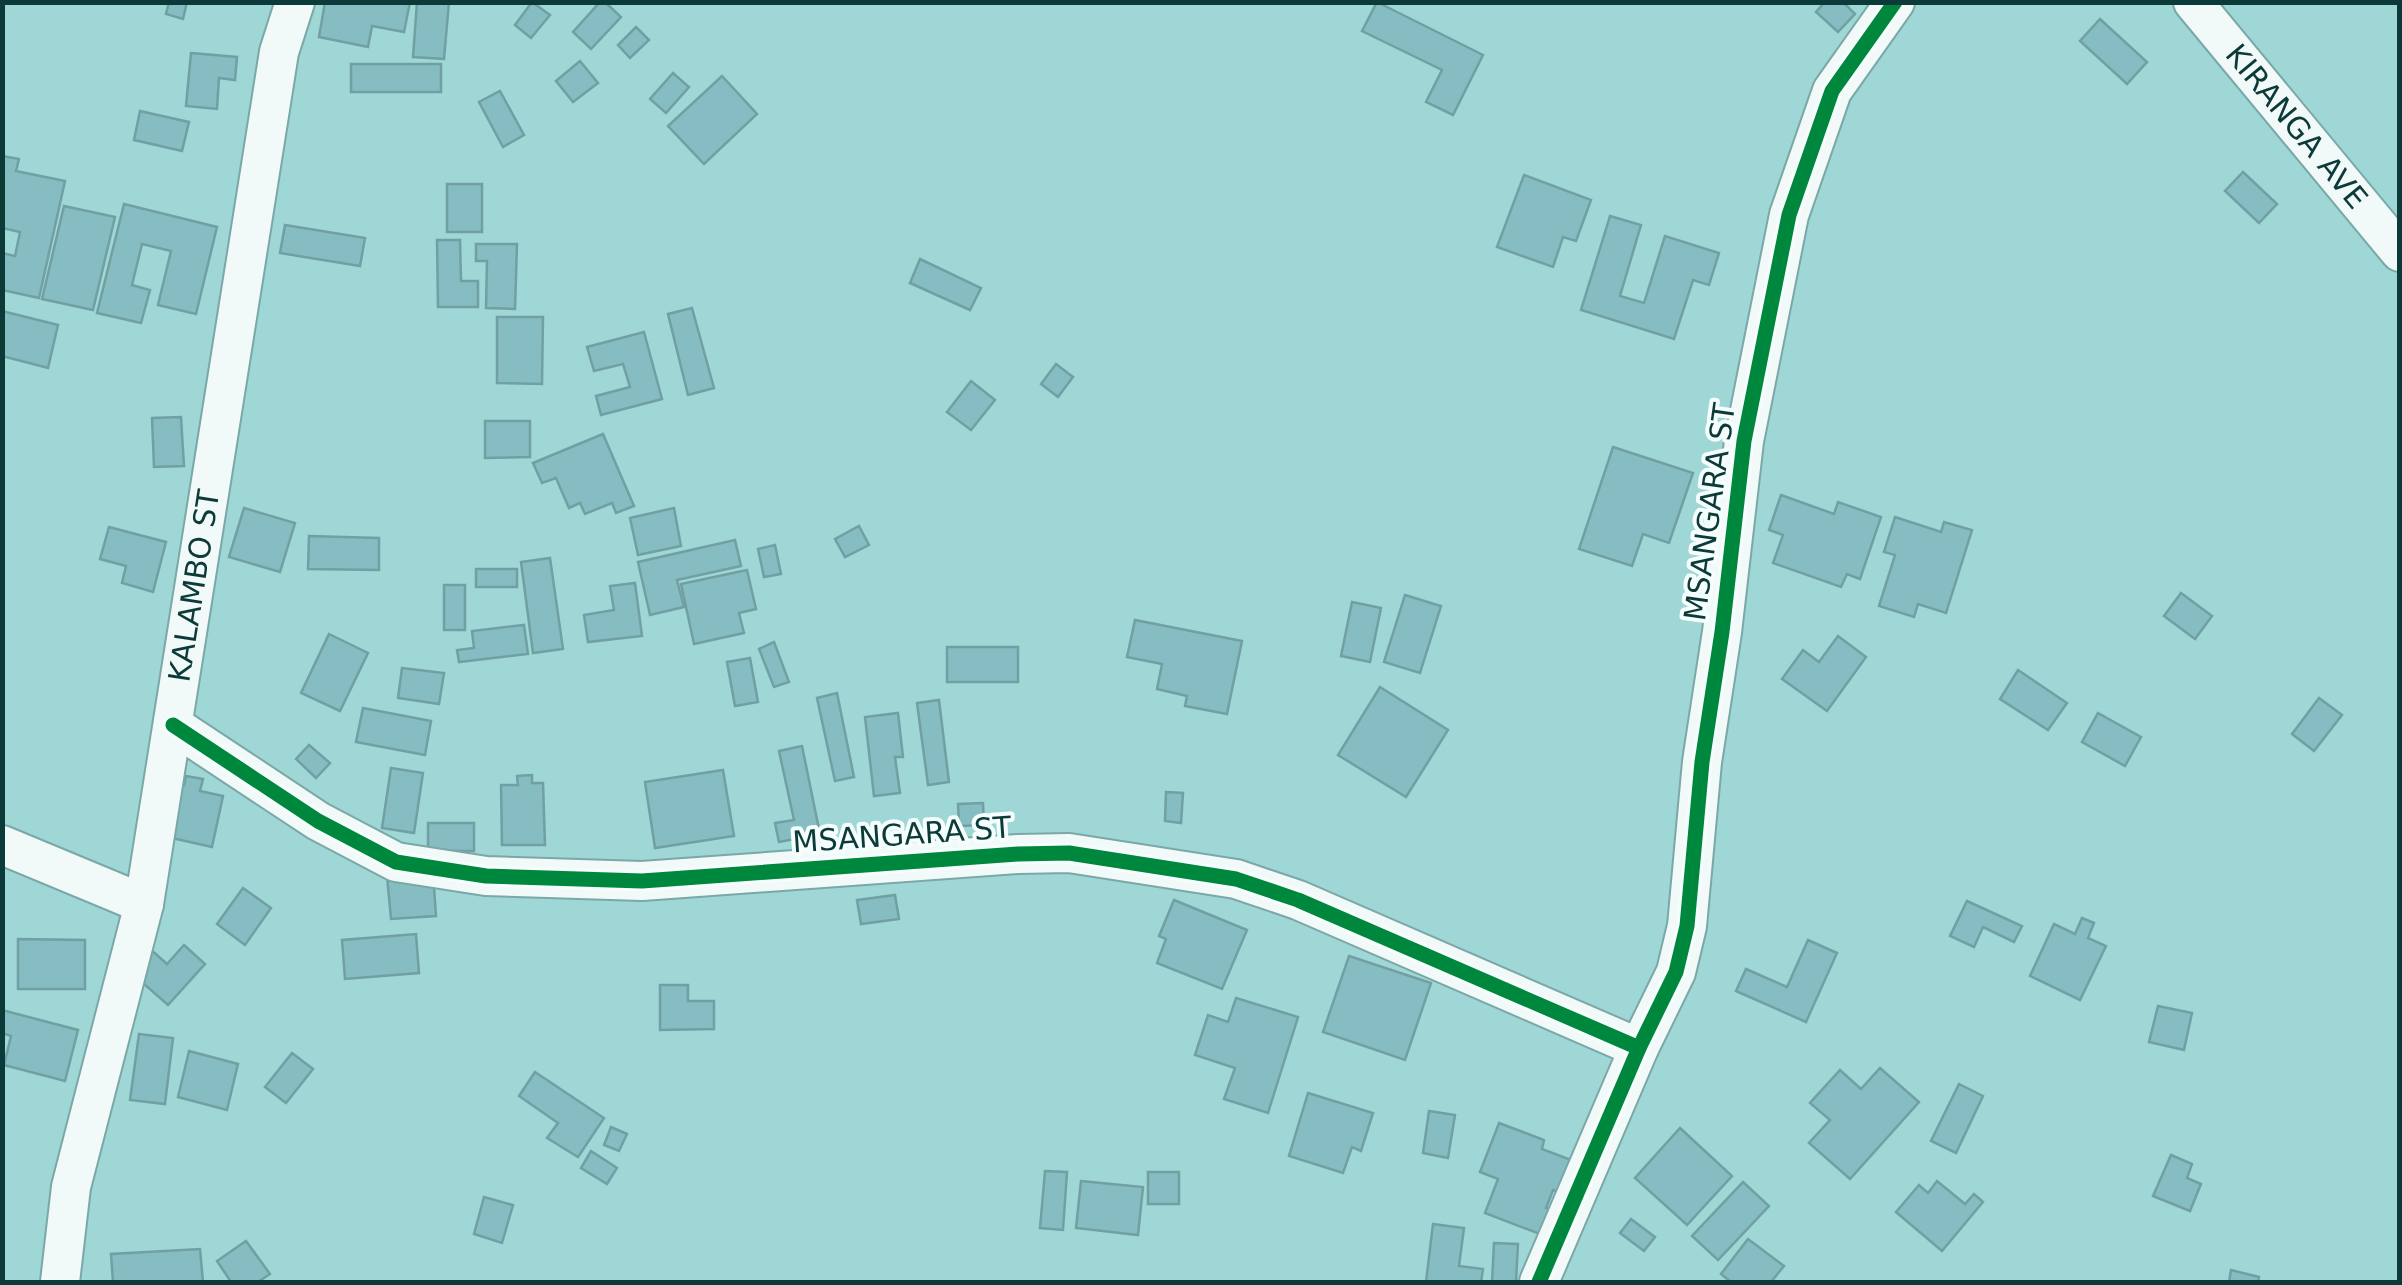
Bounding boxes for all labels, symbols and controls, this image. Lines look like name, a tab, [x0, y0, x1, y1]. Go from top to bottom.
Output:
street label: KIRANGA AVE	[2219, 37, 2375, 216]
street label: MSANGARA ST	[1677, 400, 1742, 623]
street label: KALAMBO ST	[161, 487, 226, 684]
street label: MSANGARA ST	[791, 809, 1013, 860]

